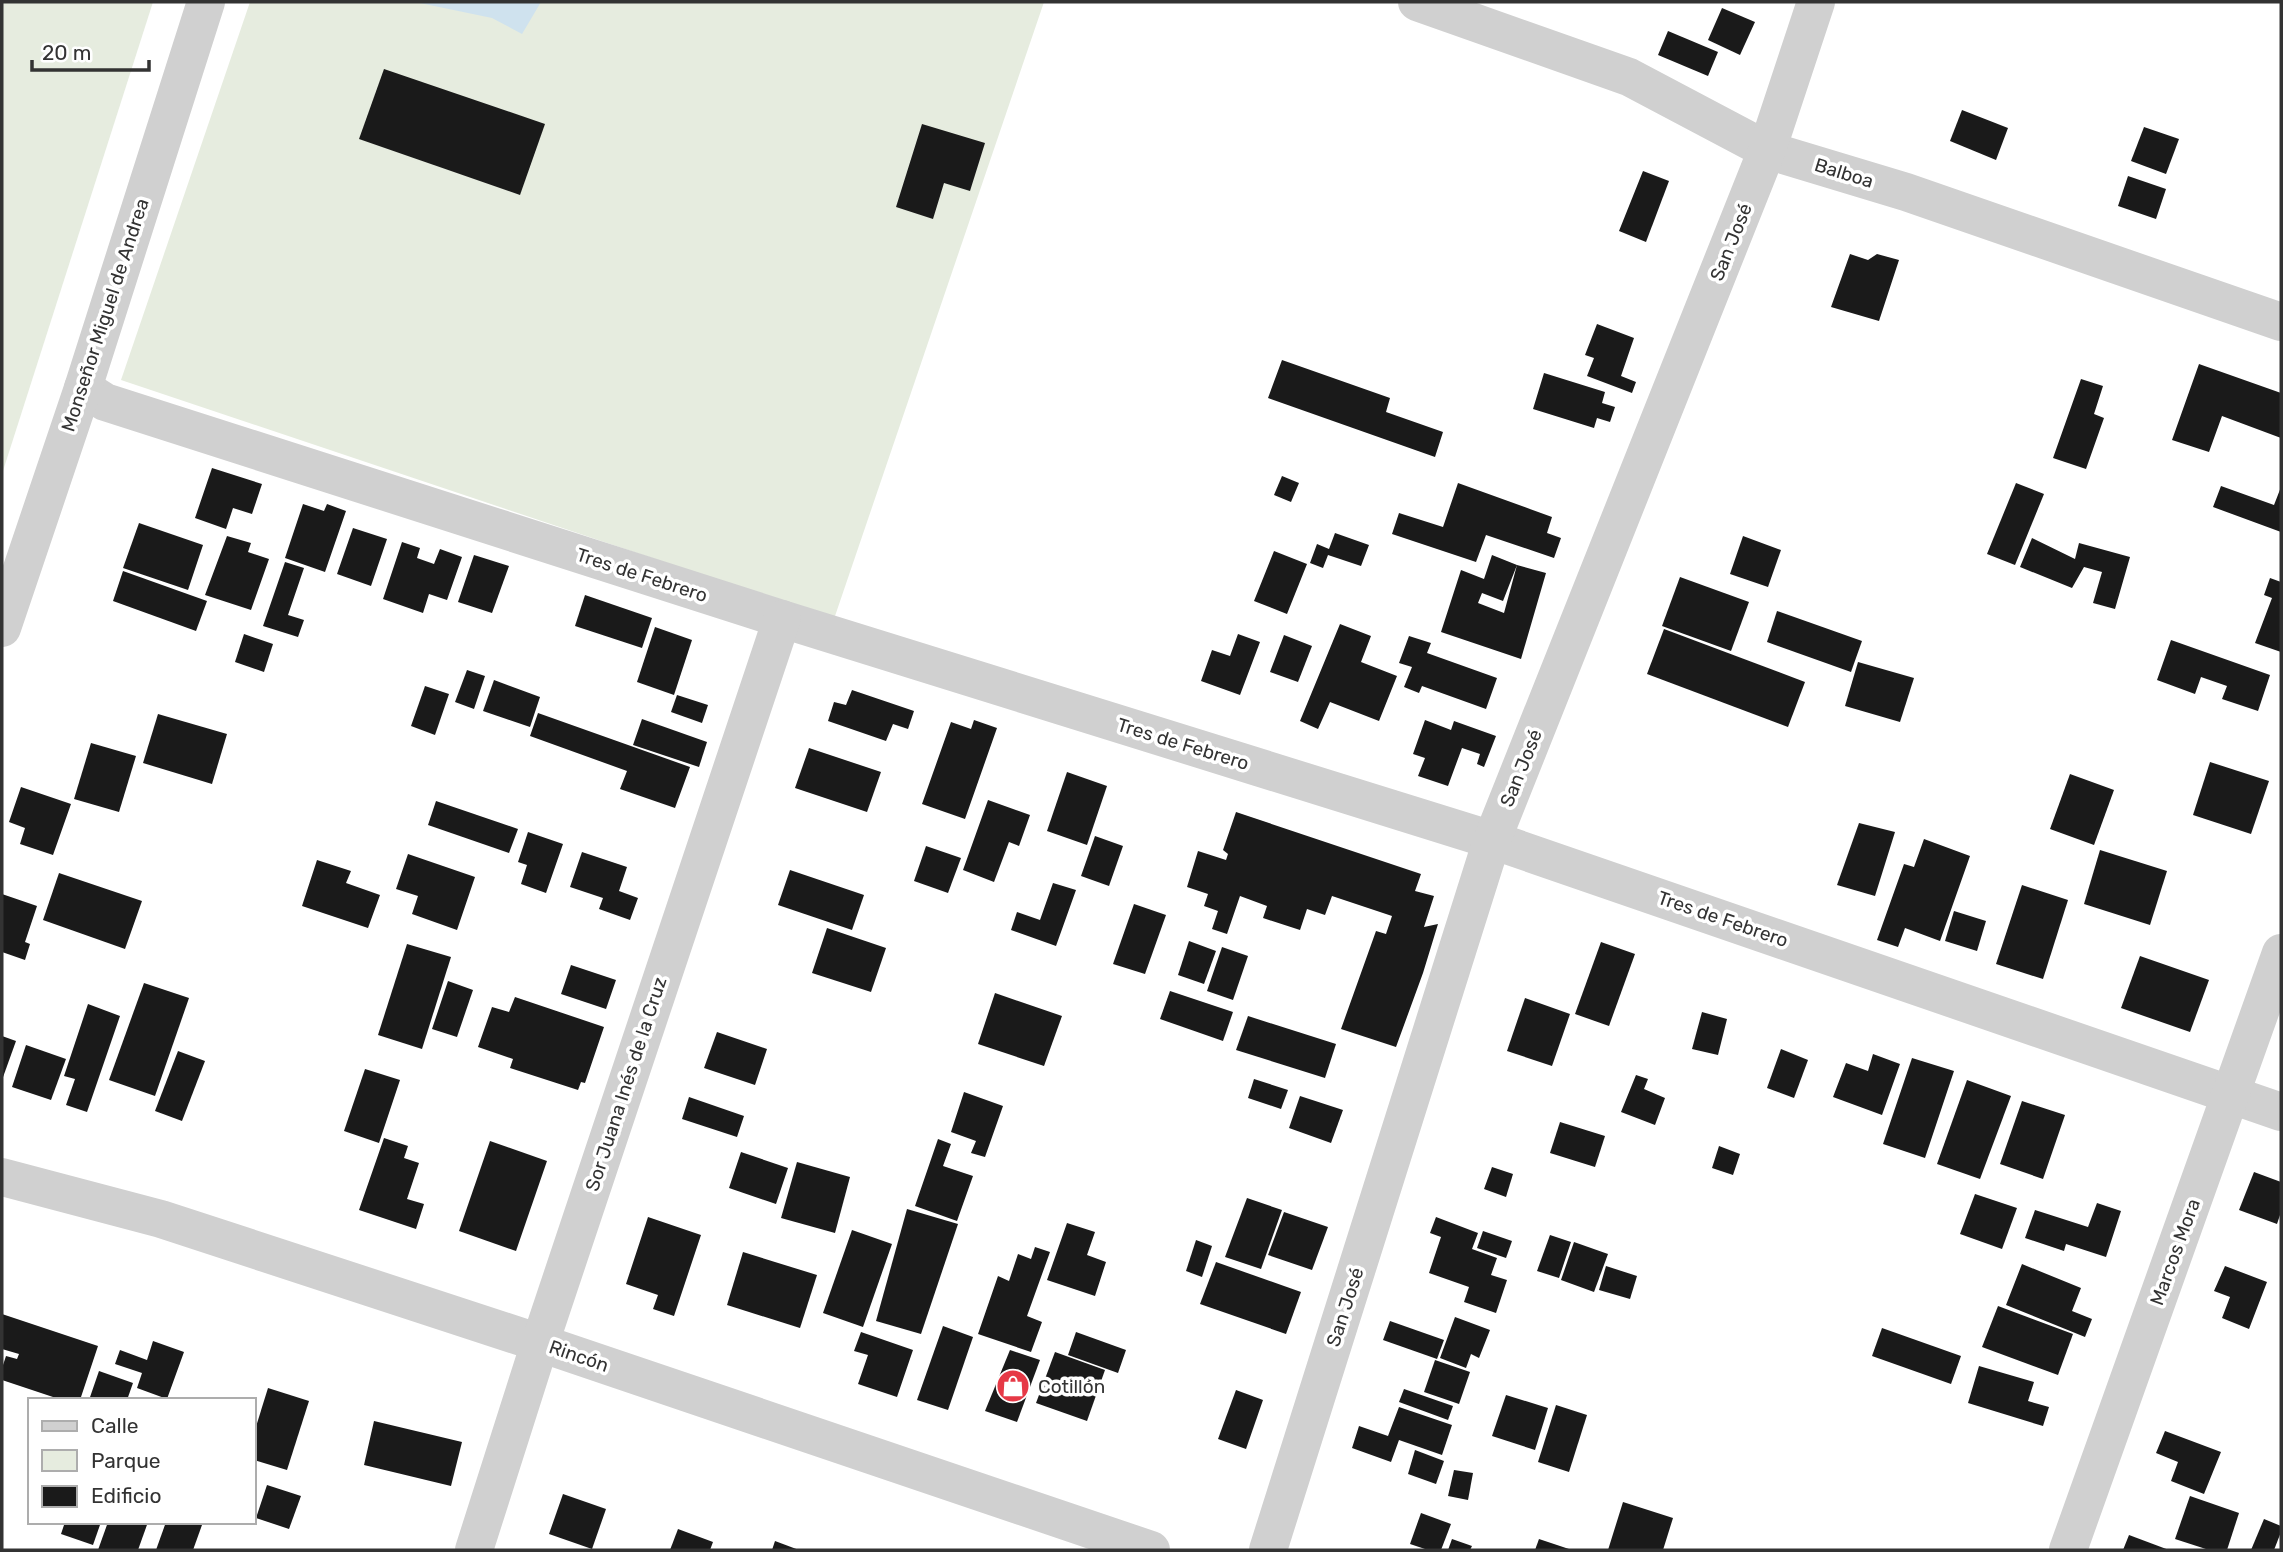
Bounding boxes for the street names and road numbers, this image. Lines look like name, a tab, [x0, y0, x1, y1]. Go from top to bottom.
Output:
street label: Balboa	[1812, 153, 1876, 193]
street label: Monseñor Miguel de Andrea	[56, 195, 154, 435]
street label: San José	[1705, 200, 1757, 284]
street label: Tres de Febrero	[574, 543, 710, 607]
street label: Tres de Febrero	[1114, 713, 1252, 775]
street label: San José	[1495, 726, 1547, 810]
street label: Tres de Febrero	[1655, 886, 1791, 952]
street label: Sor Juana Inés de la Cruz	[580, 974, 672, 1194]
street label: Marcos Mora	[2145, 1195, 2205, 1309]
street label: San José	[1321, 1265, 1369, 1349]
street label: Rincón	[546, 1335, 612, 1377]

